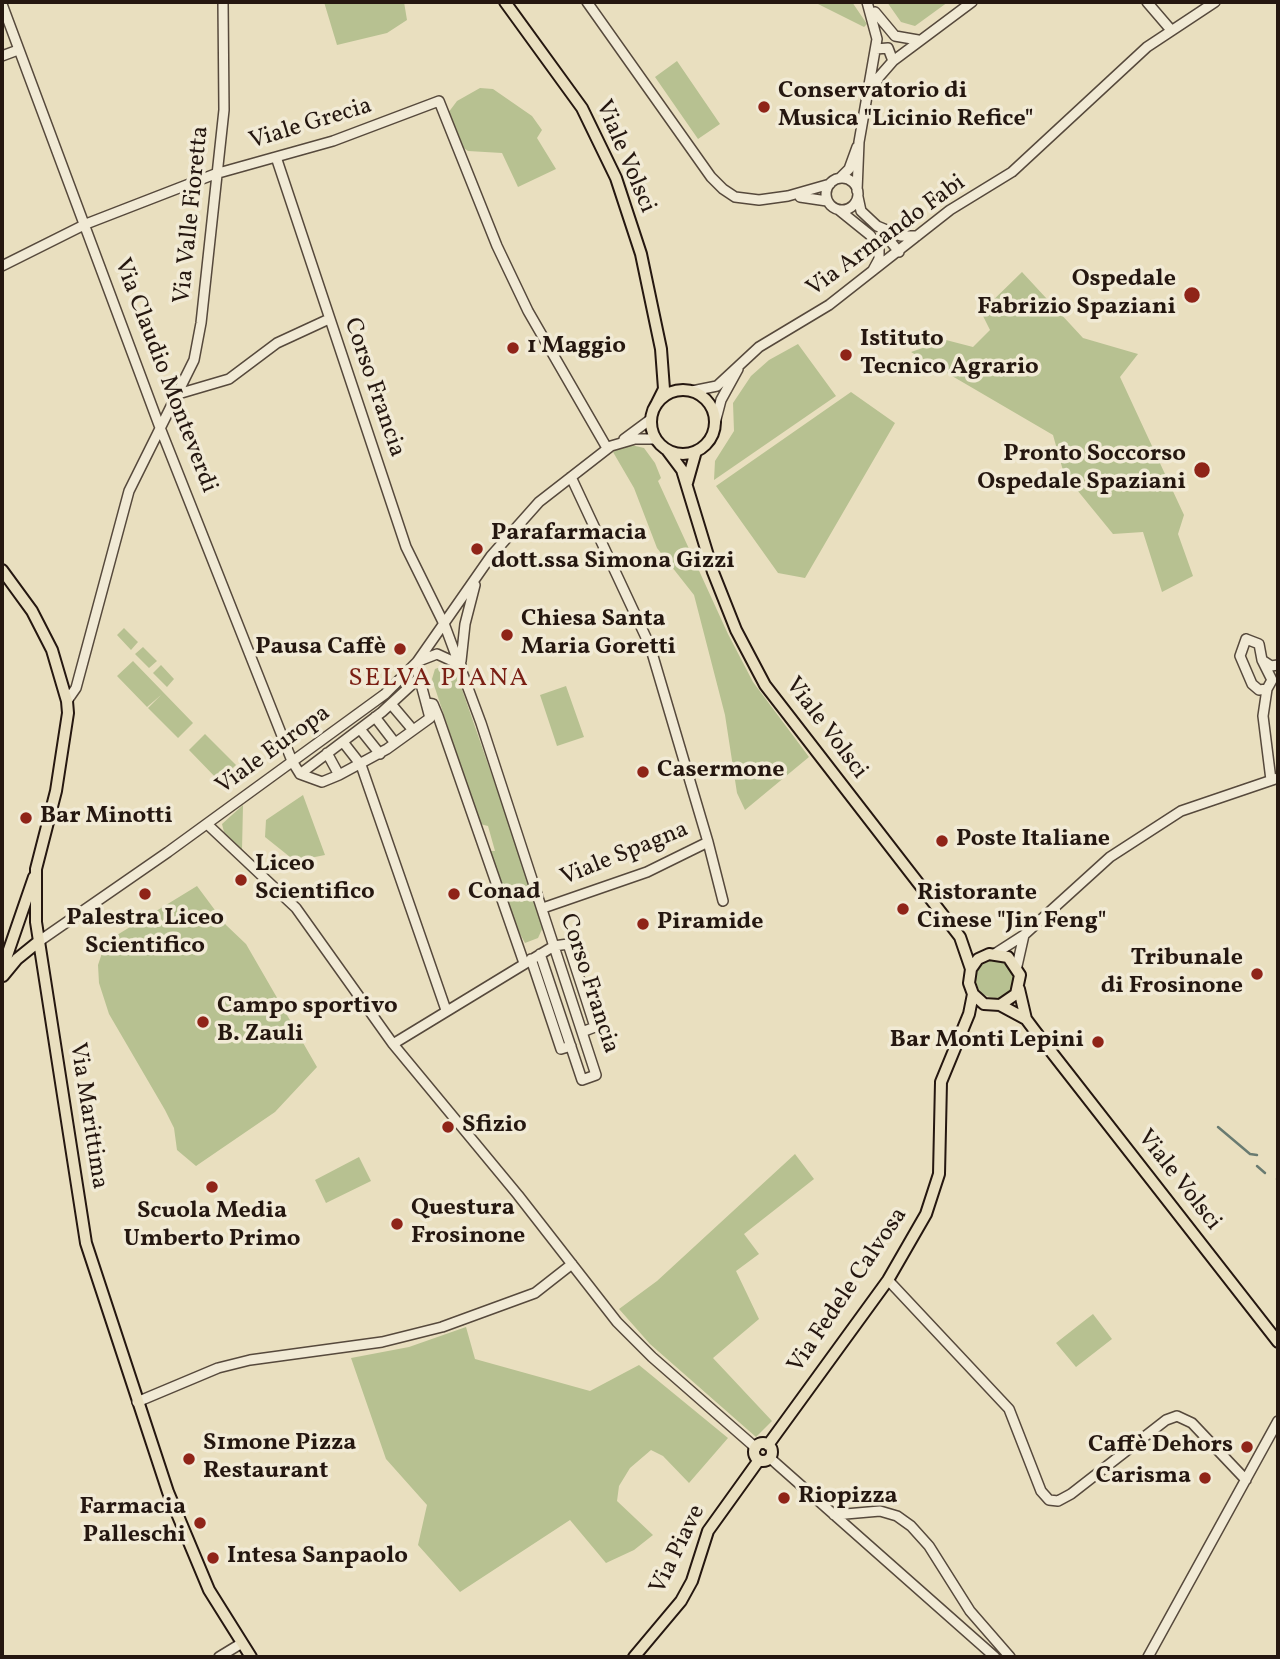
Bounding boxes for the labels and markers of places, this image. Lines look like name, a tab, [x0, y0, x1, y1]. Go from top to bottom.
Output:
place label: Conservatorio di Musica "Licinio Refice"	[778, 79, 1034, 135]
marker: Conservatorio di Musica "Licinio Refice"	[756, 99, 772, 115]
place label: Ospedale Fabrizio Spaziani	[977, 267, 1176, 323]
marker: Ospedale Fabrizio Spaziani	[1182, 285, 1202, 305]
place label: Istituto Tecnico Agrario	[860, 327, 1039, 383]
place label: 1 Maggio	[527, 334, 626, 362]
marker: 1 Maggio	[505, 340, 521, 356]
marker: Istituto Tecnico Agrario	[838, 347, 854, 363]
place label: Pronto Soccorso Ospedale Spaziani	[977, 442, 1186, 498]
marker: Pronto Soccorso Ospedale Spaziani	[1192, 460, 1212, 480]
place label: Parafarmacia dott.ssa Simona Gizzi	[491, 521, 735, 577]
marker: Parafarmacia dott.ssa Simona Gizzi	[469, 541, 485, 557]
place label: Chiesa Santa Maria Goretti	[521, 607, 676, 663]
marker: Chiesa Santa Maria Goretti	[499, 627, 515, 643]
place label: Pausa Caffè	[255, 635, 386, 663]
marker: Pausa Caffè	[392, 641, 408, 657]
place label: Casermone	[657, 758, 784, 786]
marker: Casermone	[635, 764, 651, 780]
place label: Bar Minotti	[40, 804, 173, 832]
marker: Bar Minotti	[18, 810, 34, 826]
place label: Poste Italiane	[956, 827, 1110, 855]
marker: Poste Italiane	[934, 833, 950, 849]
place label: Liceo Scientifico	[255, 852, 375, 908]
marker: Liceo Scientifico	[233, 872, 249, 888]
place label: Conad	[468, 880, 541, 908]
place label: Ristorante Cinese "Jin Feng"	[917, 881, 1107, 937]
marker: Palestra Liceo Scientifico	[137, 886, 153, 902]
marker: Conad	[446, 886, 462, 902]
marker: Ristorante Cinese "Jin Feng"	[895, 901, 911, 917]
place label: Palestra Liceo Scientifico	[66, 906, 224, 962]
place label: Piramide	[657, 910, 763, 938]
marker: Piramide	[635, 916, 651, 932]
place label: Tribunale di Frosinone	[1101, 946, 1243, 1002]
marker: Tribunale di Frosinone	[1249, 966, 1265, 982]
place label: Campo sportivo B. Zauli	[217, 994, 398, 1050]
marker: Campo sportivo B. Zauli	[195, 1014, 211, 1030]
place label: Bar Monti Lepini	[890, 1028, 1084, 1056]
marker: Bar Monti Lepini	[1090, 1034, 1106, 1050]
place label: Sfizio	[462, 1113, 527, 1141]
marker: Sfizio	[440, 1119, 456, 1135]
marker: Scuola Media Umberto Primo	[204, 1179, 220, 1195]
place label: Questura Frosinone	[411, 1196, 525, 1252]
place label: Scuola Media Umberto Primo	[124, 1199, 300, 1255]
marker: Questura Frosinone	[389, 1216, 405, 1232]
place label: S1mone Pizza Restaurant	[203, 1431, 356, 1487]
place label: Caffè Dehors	[1088, 1433, 1233, 1461]
marker: Caffè Dehors	[1239, 1439, 1255, 1455]
marker: S1mone Pizza Restaurant	[181, 1451, 197, 1467]
place label: Carisma	[1095, 1464, 1191, 1492]
marker: Carisma	[1197, 1470, 1213, 1486]
place label: Riopizza	[798, 1484, 897, 1512]
marker: Riopizza	[776, 1490, 792, 1506]
place label: Farmacia Palleschi	[80, 1495, 186, 1551]
marker: Farmacia Palleschi	[192, 1515, 208, 1531]
place label: Intesa Sanpaolo	[227, 1544, 408, 1572]
marker: Intesa Sanpaolo	[205, 1550, 221, 1566]

